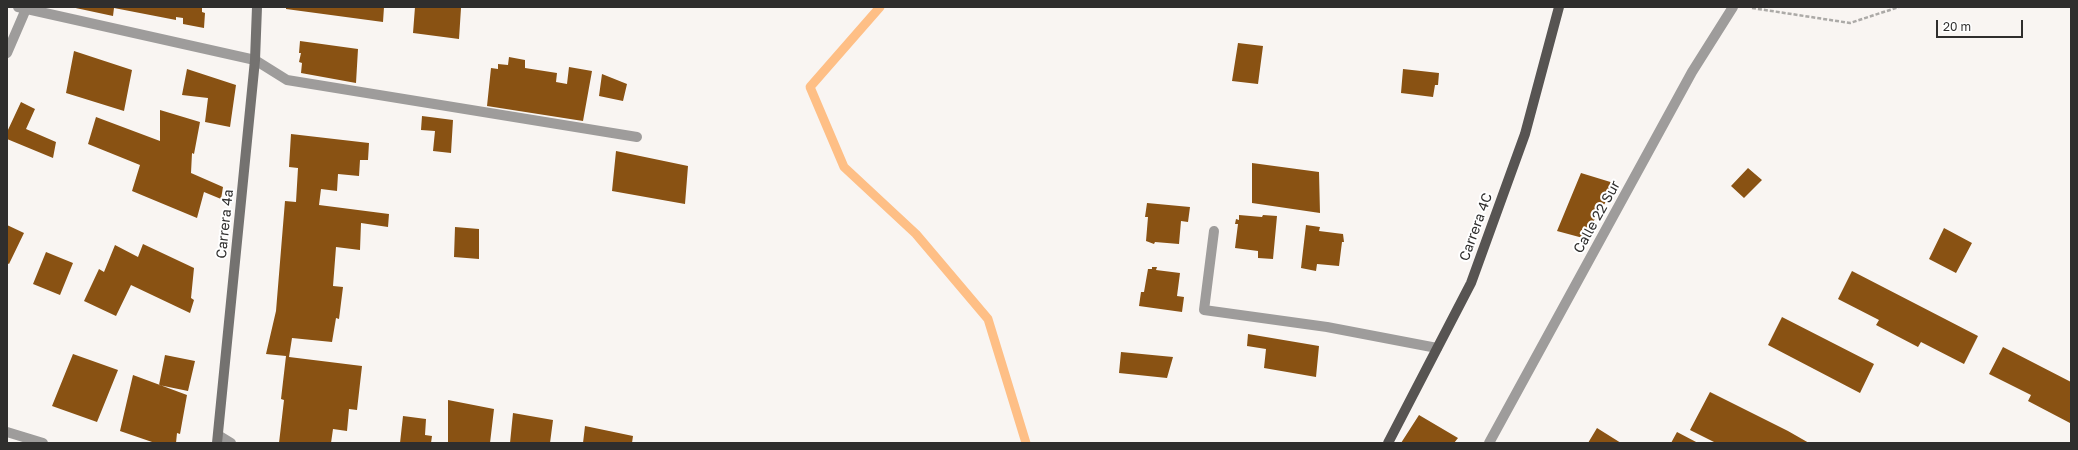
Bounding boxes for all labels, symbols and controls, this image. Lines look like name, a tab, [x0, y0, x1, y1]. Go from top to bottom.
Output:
scale bar	[1938, 12, 2025, 38]
text: 20 m	[1943, 19, 1971, 34]
street label: Calle 22 Sur	[1570, 178, 1624, 256]
street label: Carrera 4ª	[213, 189, 237, 259]
street label: Carrera 4C	[1456, 191, 1496, 263]

